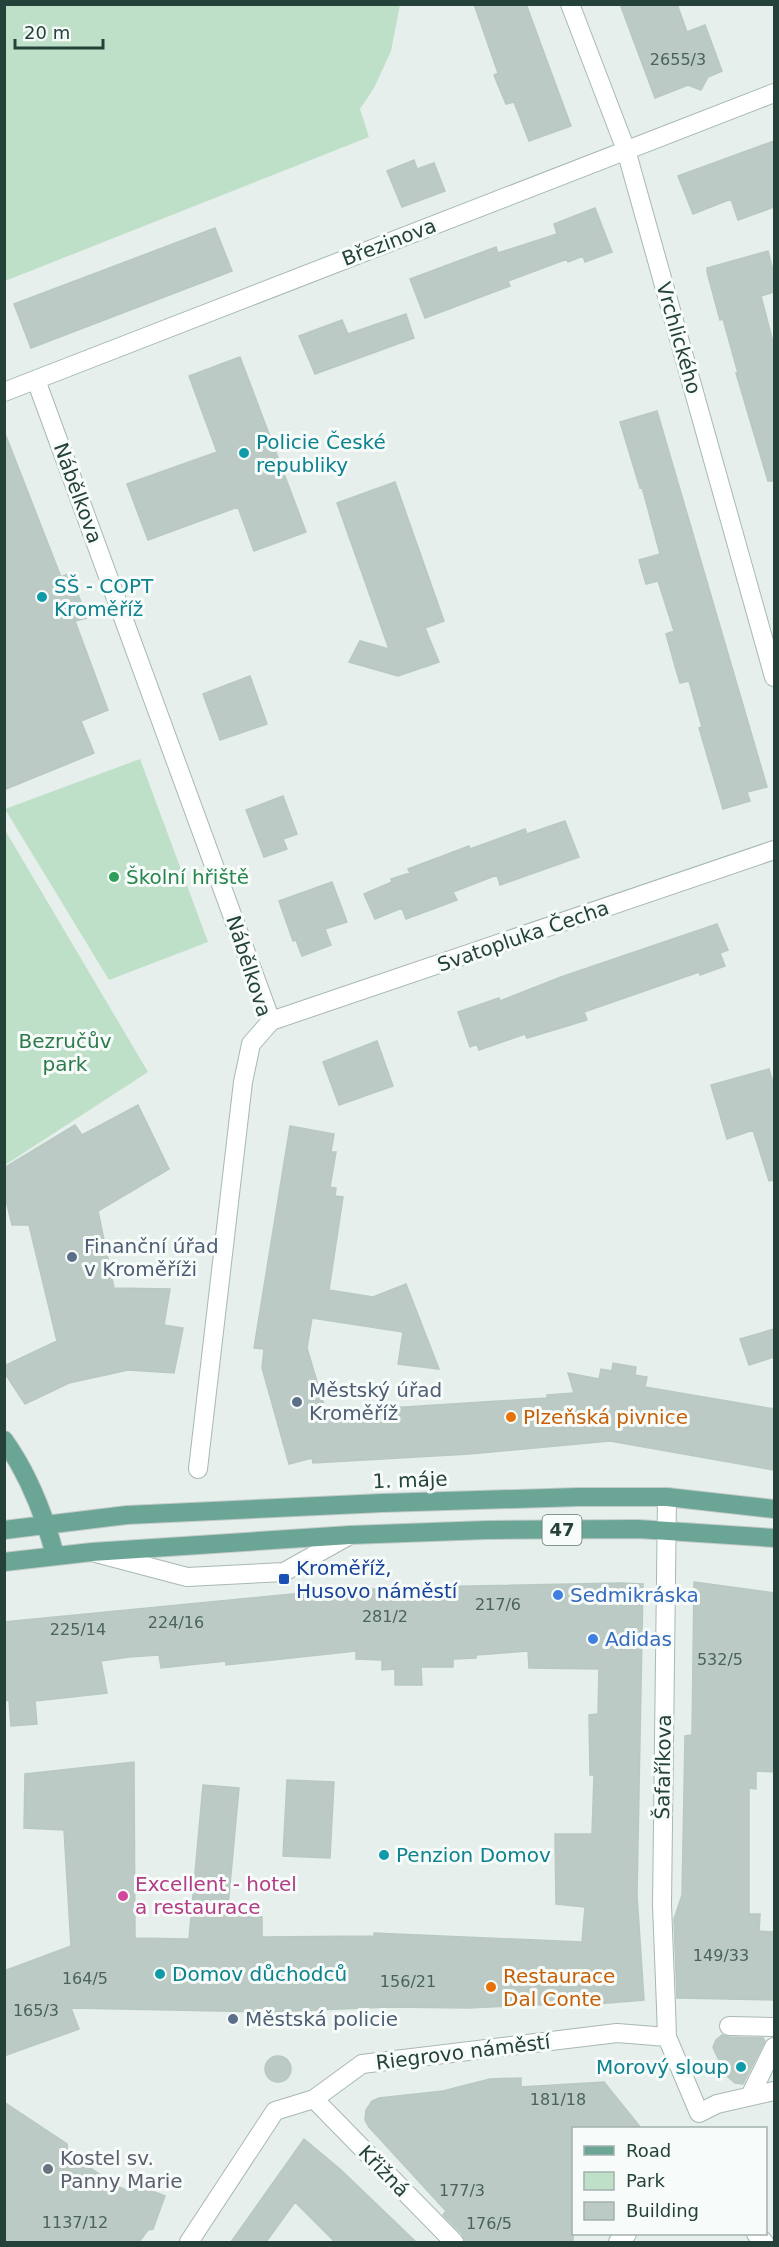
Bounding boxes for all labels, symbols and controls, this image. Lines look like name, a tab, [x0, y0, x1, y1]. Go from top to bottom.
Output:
scale bar	[15, 12, 104, 50]
text: 20 m	[24, 22, 70, 43]
house number: 2655/3	[650, 50, 706, 69]
street label: Březinova	[339, 213, 439, 271]
street label: Vrchlického	[652, 279, 706, 397]
place label: Policie České republiky	[256, 430, 386, 477]
street label: Nábělkova	[49, 440, 107, 546]
marker: Policie České republiky	[237, 446, 251, 460]
place label: SŠ - COPT Kroměříž	[54, 574, 154, 621]
marker: SŠ - COPT Kroměříž	[35, 590, 49, 604]
place label: Školní hřiště	[126, 865, 249, 889]
marker: Školní hřiště	[107, 870, 121, 884]
street label: Svatopluka Čecha	[434, 895, 612, 977]
street label: Nábělkova	[221, 912, 277, 1020]
park label: Bezručův park	[19, 1029, 112, 1076]
place label: Finanční úřad v Kroměříži	[84, 1234, 219, 1281]
marker: Finanční úřad v Kroměříži	[65, 1250, 79, 1264]
place label: Městský úřad Kroměříž	[309, 1378, 442, 1425]
marker: Městský úřad Kroměříž	[290, 1395, 304, 1409]
place label: Plzeňská pivnice	[523, 1405, 688, 1429]
marker: Plzeňská pivnice	[504, 1410, 518, 1424]
street label: 1. máje	[372, 1467, 448, 1493]
road number: 47	[542, 1515, 582, 1545]
place label: Kroměříž, Husovo náměstí	[296, 1556, 459, 1603]
marker: Kroměříž, Husovo náměstí	[277, 1572, 291, 1586]
place label: Sedmikráska	[570, 1583, 699, 1607]
marker: Sedmikráska	[551, 1588, 565, 1602]
house number: 217/6	[475, 1595, 521, 1614]
house number: 281/2	[362, 1607, 408, 1626]
house number: 224/16	[148, 1613, 204, 1632]
house number: 225/14	[50, 1620, 106, 1639]
place label: Adidas	[605, 1627, 672, 1651]
marker: Adidas	[586, 1632, 600, 1646]
house number: 532/5	[697, 1650, 743, 1669]
street label: Šafaříkova	[650, 1714, 676, 1820]
place label: Penzion Domov	[396, 1843, 551, 1867]
marker: Penzion Domov	[377, 1848, 391, 1862]
place label: Excellent - hotel a restaurace	[135, 1872, 297, 1919]
marker: Excellent - hotel a restaurace	[116, 1889, 130, 1903]
house number: 149/33	[693, 1946, 749, 1965]
place label: Domov důchodců	[172, 1962, 347, 1986]
place label: Restaurace Dal Conte	[503, 1964, 615, 2011]
marker: Domov důchodců	[153, 1967, 167, 1981]
house number: 164/5	[62, 1969, 108, 1988]
house number: 156/21	[380, 1972, 436, 1991]
marker: Restaurace Dal Conte	[484, 1980, 498, 1994]
house number: 165/3	[13, 2001, 59, 2020]
place label: Městská policie	[245, 2007, 398, 2031]
marker: Městská policie	[226, 2012, 240, 2026]
street label: Riegrovo náměstí	[374, 2029, 553, 2075]
place label: Morový sloup	[596, 2055, 729, 2079]
marker: Morový sloup	[734, 2060, 748, 2074]
house number: 181/18	[530, 2090, 586, 2109]
legend	[572, 2127, 767, 2235]
street label: Křižná	[354, 2140, 414, 2202]
text: Road	[626, 2140, 671, 2161]
place label: Kostel sv. Panny Marie	[60, 2146, 183, 2193]
marker: Kostel sv. Panny Marie	[41, 2162, 55, 2176]
text: Park	[626, 2170, 665, 2191]
house number: 177/3	[439, 2181, 485, 2200]
text: Building	[626, 2200, 699, 2221]
house number: 1137/12	[42, 2213, 108, 2232]
house number: 176/5	[466, 2214, 512, 2233]

